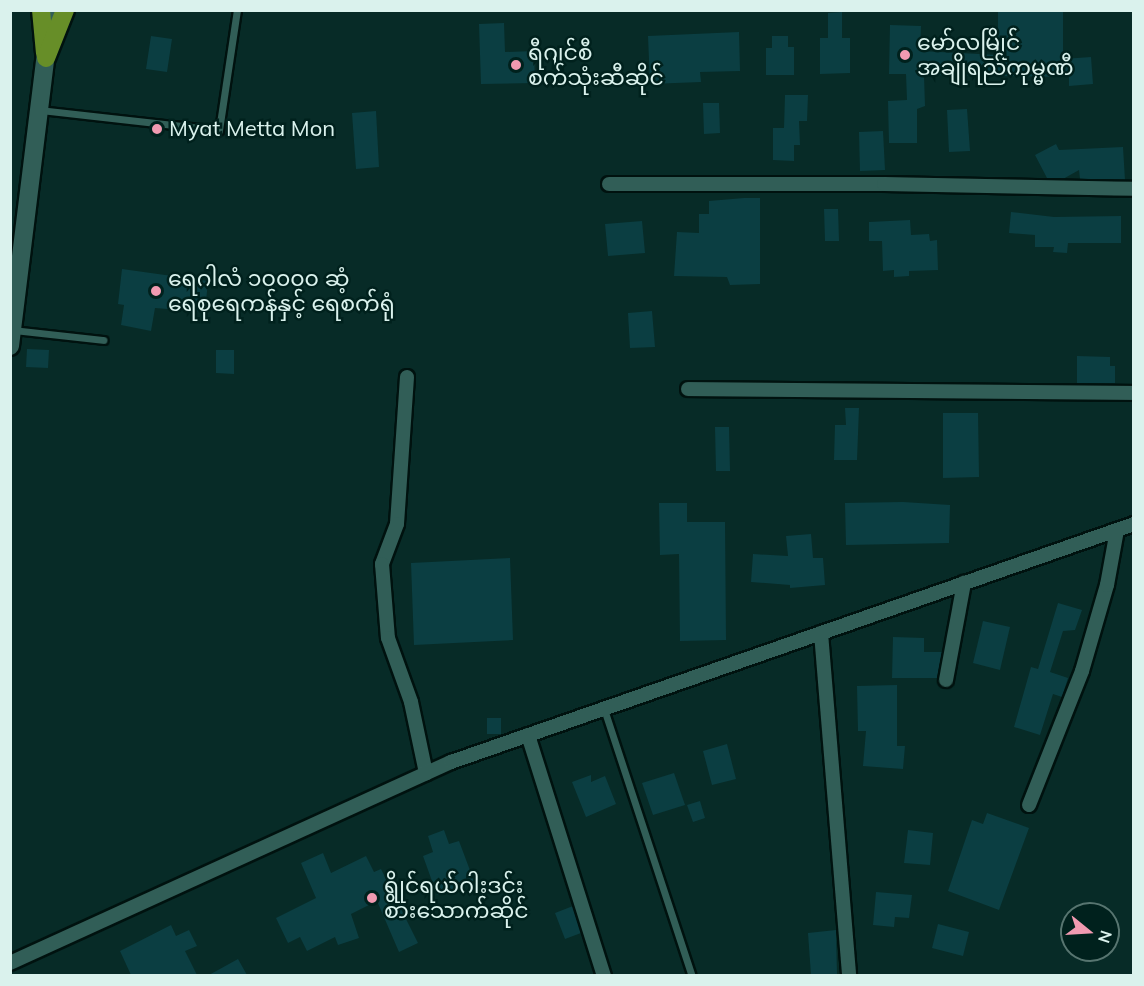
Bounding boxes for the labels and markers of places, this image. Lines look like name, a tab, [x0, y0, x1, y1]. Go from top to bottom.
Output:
place label: မော်လမြိုင် အချိုရည်ကုမ္မဏီ	[917, 29, 1074, 80]
place label: ရီဂျင်စီ စက်သုံးဆီဆိုင်	[528, 39, 664, 90]
marker: မော်လမြိုင် အချိုရည်ကုမ္မဏီ	[898, 48, 912, 62]
marker: ရီဂျင်စီ စက်သုံးဆီဆိုင်	[509, 58, 523, 72]
place label: Myat Metta Mon	[169, 116, 335, 142]
marker: Myat Metta Mon	[150, 122, 164, 136]
place label: ရေဂါလံ ၁၀၀၀၀ ဆံ့ ရေစုရေကန်နှင့် ရေစက်ရုံ	[168, 265, 395, 316]
marker: ရေဂါလံ ၁၀၀၀၀ ဆံ့ ရေစုရေကန်နှင့် ရေစက်ရုံ	[149, 284, 163, 298]
place label: ရွိုင်ရယ်ဂါးဒင်း စားသောက်ဆိုင်	[384, 872, 529, 924]
marker: ရွိုင်ရယ်ဂါးဒင်း စားသောက်ဆိုင်	[365, 891, 379, 905]

